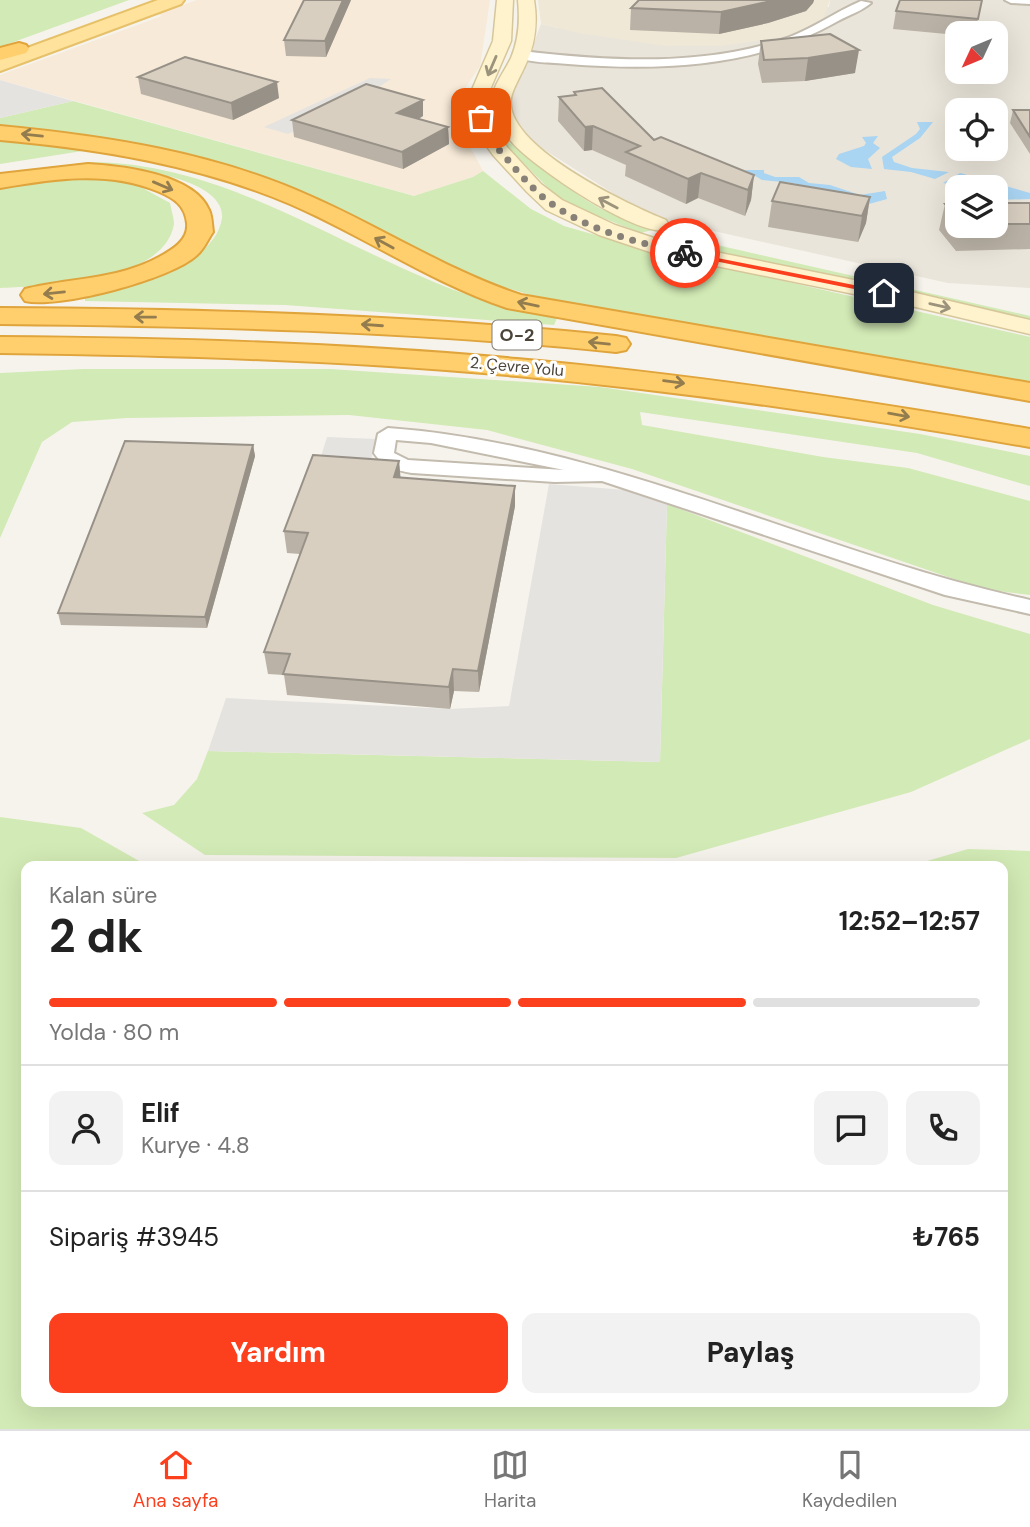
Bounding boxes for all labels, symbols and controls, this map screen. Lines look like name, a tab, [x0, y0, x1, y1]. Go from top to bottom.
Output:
north arrow	[945, 21, 1008, 84]
map controls	[945, 21, 1008, 238]
one-way arrow	[485, 55, 498, 76]
pin	[451, 88, 511, 148]
button: locate	[945, 98, 1008, 161]
icon: bag	[462, 99, 500, 137]
one-way arrow	[21, 129, 44, 142]
button: layers	[945, 175, 1008, 238]
one-way arrow	[152, 180, 174, 193]
one-way arrow	[599, 196, 619, 210]
courier	[650, 218, 720, 288]
icon: bike	[666, 234, 704, 272]
one-way arrow	[374, 236, 395, 249]
pin	[854, 263, 914, 323]
icon: home	[865, 274, 903, 312]
one-way arrow	[44, 287, 66, 300]
one-way arrow	[517, 297, 540, 311]
one-way arrow	[928, 300, 951, 313]
one-way arrow	[134, 310, 157, 324]
one-way arrow	[361, 318, 384, 331]
road number: O-2	[492, 320, 542, 349]
one-way arrow	[588, 336, 611, 349]
street label: 2. Çevre Yolu	[469, 352, 565, 381]
one-way arrow	[662, 376, 685, 389]
one-way arrow	[887, 409, 910, 422]
text: Kalan süre	[49, 880, 157, 910]
text: 12:52–12:57	[839, 904, 980, 938]
text: 2 dk	[49, 906, 143, 966]
text: Yolda · 80 m	[49, 1017, 179, 1047]
button: person	[49, 1091, 123, 1165]
button: chat	[814, 1091, 888, 1165]
button: phone	[906, 1091, 980, 1165]
text: Elif	[141, 1096, 180, 1130]
text: Kurye · 4.8	[141, 1130, 250, 1160]
text: Sipariş #3945	[49, 1220, 219, 1254]
text: ₺765	[913, 1220, 980, 1254]
button: Yardım	[49, 1313, 508, 1393]
button: Paylaş	[522, 1313, 980, 1393]
tab: Ana sayfa	[133, 1446, 218, 1513]
tab: Harita	[484, 1446, 536, 1513]
tab: Kaydedilen	[802, 1446, 897, 1513]

